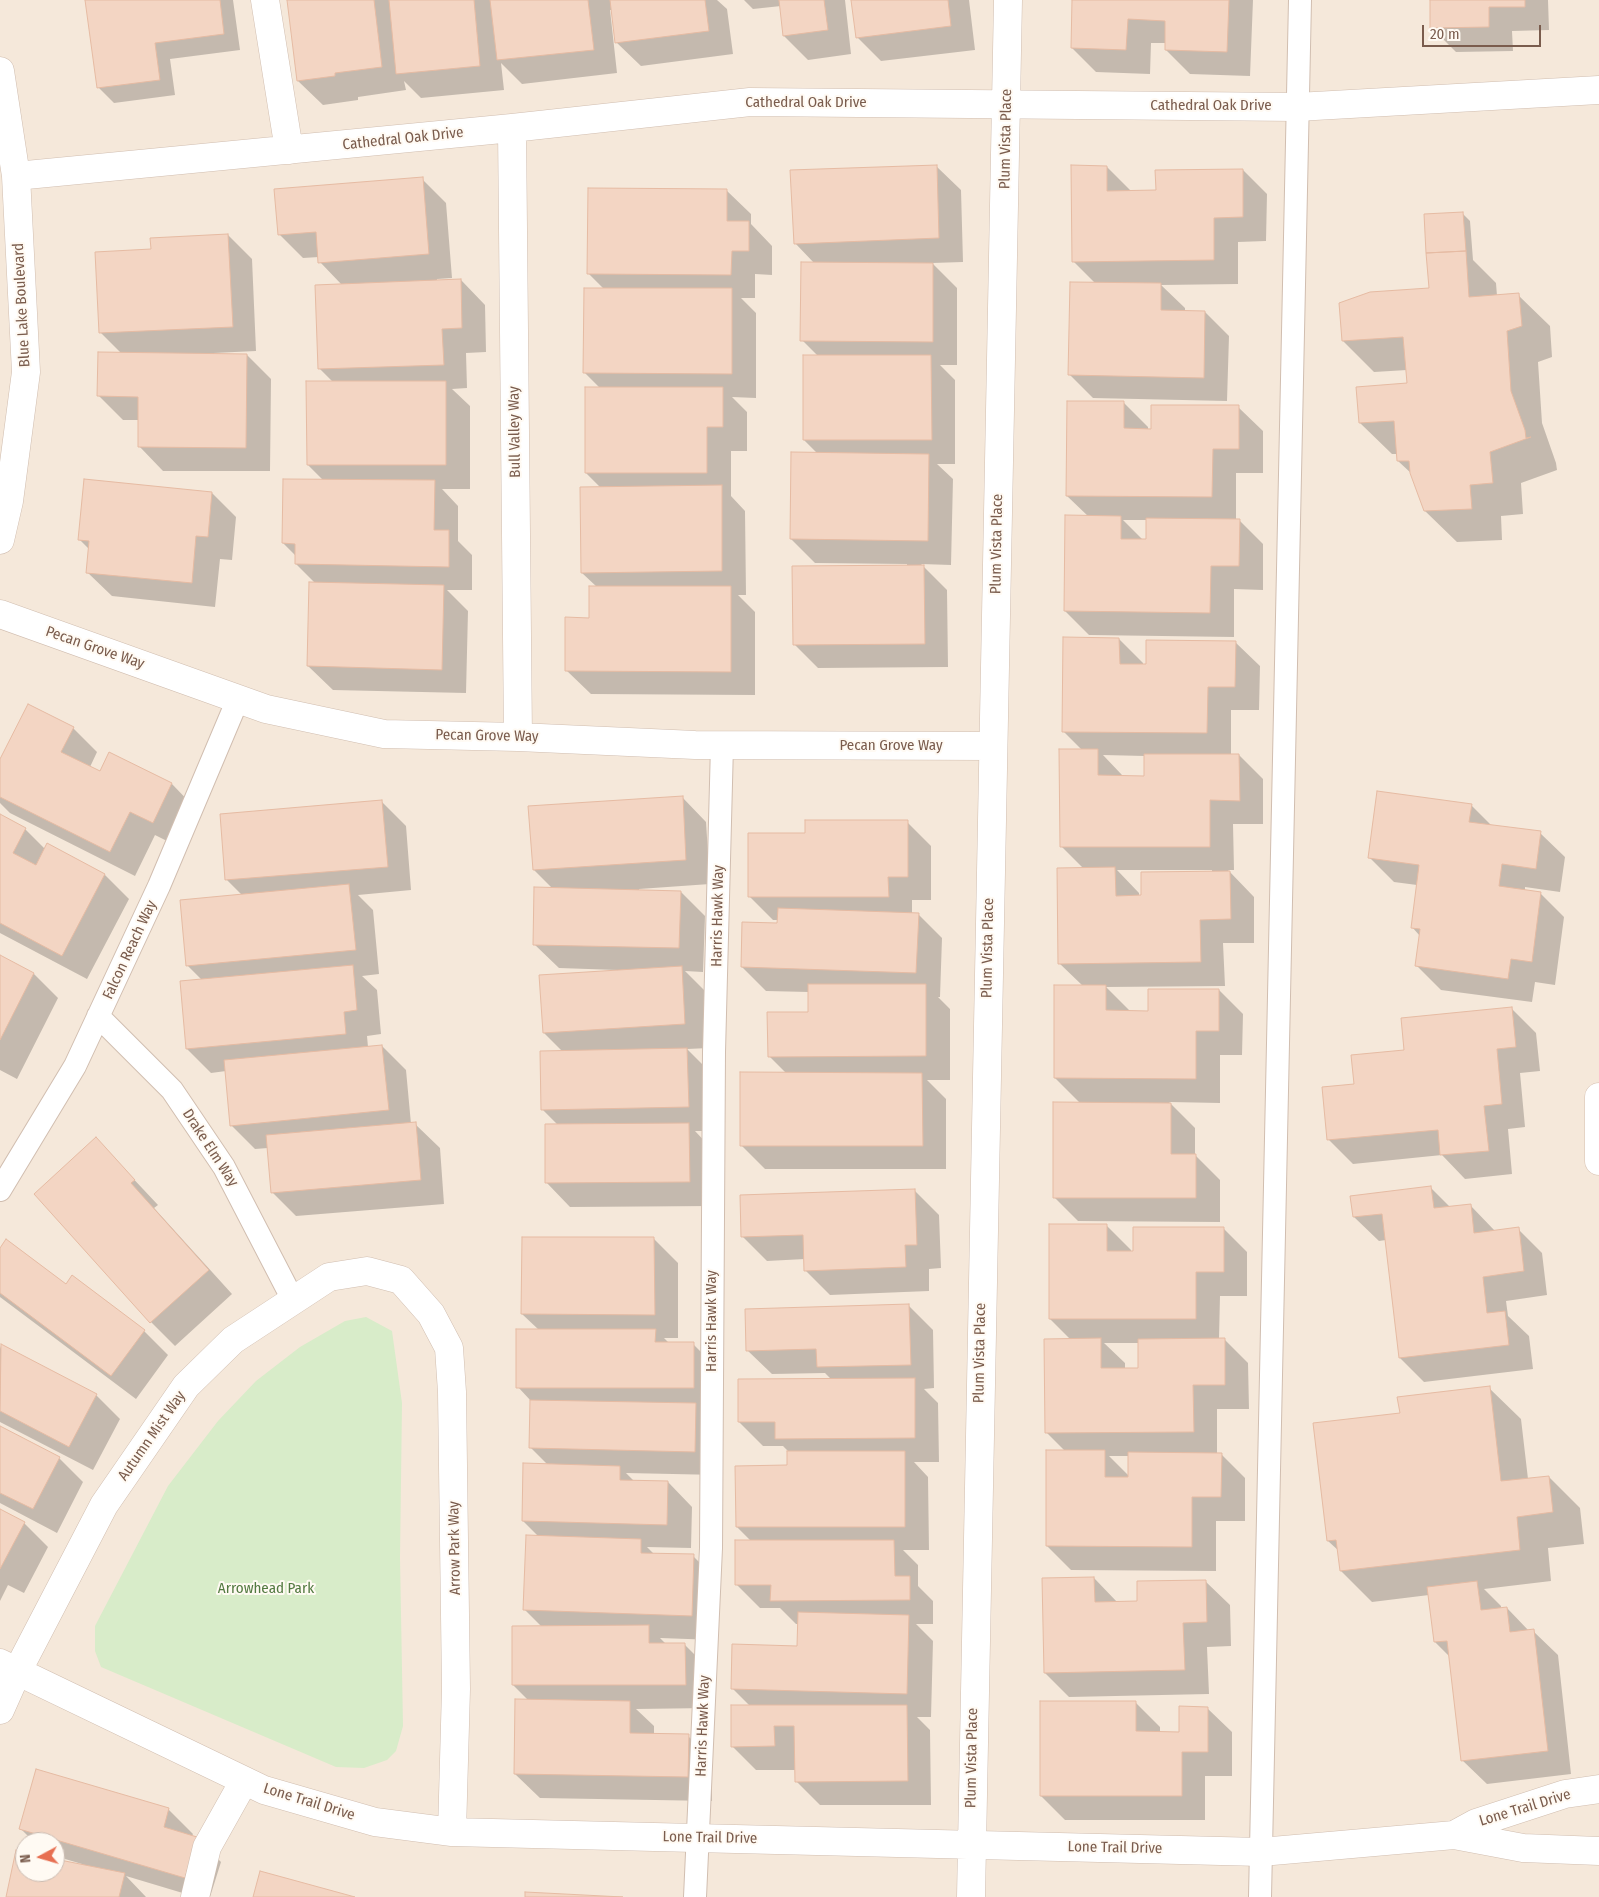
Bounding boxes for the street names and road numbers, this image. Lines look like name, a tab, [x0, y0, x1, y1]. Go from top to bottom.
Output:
street label: Plum Vista Place	[996, 89, 1016, 189]
street label: Cathedral Oak Drive	[745, 94, 867, 112]
street label: Cathedral Oak Drive	[1150, 97, 1272, 115]
street label: Cathedral Oak Drive	[342, 124, 464, 154]
street label: Blue Lake Boulevard	[10, 242, 34, 368]
street label: Bull Valley Way	[505, 386, 525, 478]
street label: Plum Vista Place	[987, 494, 1007, 594]
street label: Pecan Grove Way	[43, 623, 147, 673]
street label: Pecan Grove Way	[435, 726, 539, 746]
street label: Pecan Grove Way	[839, 737, 943, 755]
street label: Harris Hawk Way	[708, 865, 728, 967]
street label: Falcon Reach Way	[99, 898, 161, 1002]
street label: Plum Vista Place	[978, 898, 998, 998]
street label: Drake Elm Way	[178, 1106, 242, 1190]
street label: Harris Hawk Way	[703, 1270, 721, 1372]
street label: Plum Vista Place	[970, 1303, 990, 1403]
street label: Autumn Mist Way	[114, 1388, 190, 1484]
street label: Arrow Park Way	[445, 1501, 465, 1595]
street label: Harris Hawk Way	[692, 1675, 714, 1777]
street label: Plum Vista Place	[962, 1708, 982, 1808]
street label: Lone Trail Drive	[261, 1780, 357, 1824]
street label: Lone Trail Drive	[1477, 1786, 1573, 1830]
street label: Lone Trail Drive	[663, 1828, 757, 1848]
street label: Lone Trail Drive	[1068, 1838, 1162, 1858]

